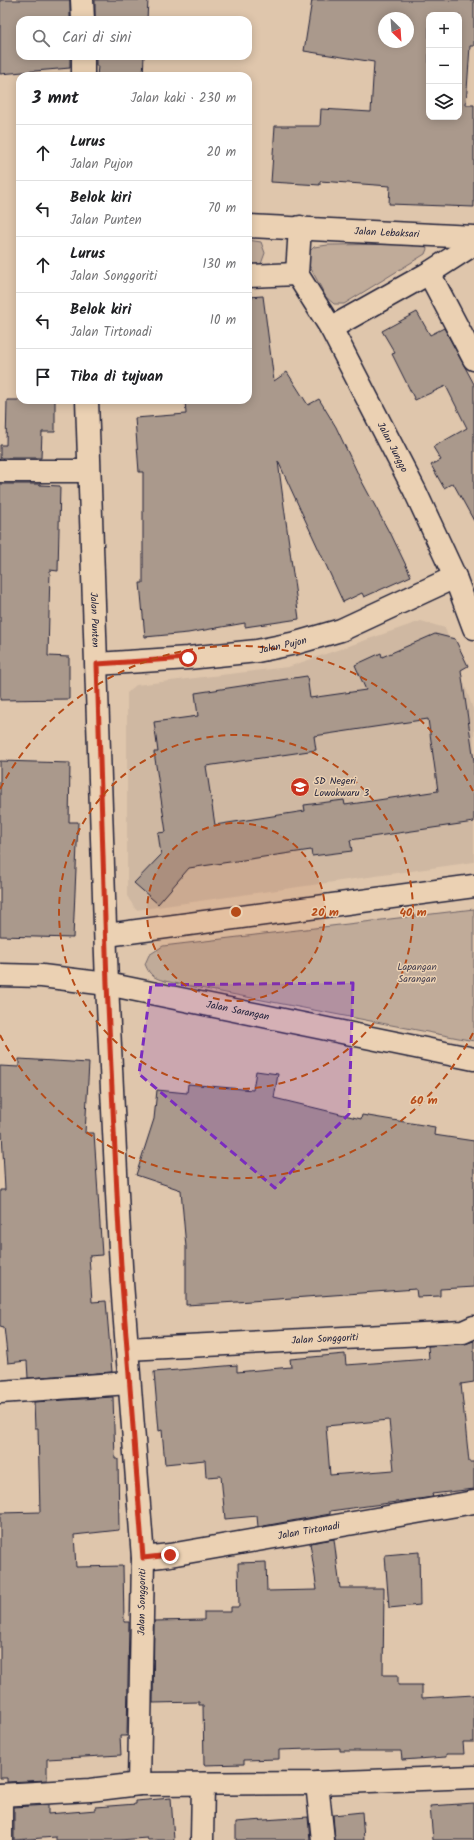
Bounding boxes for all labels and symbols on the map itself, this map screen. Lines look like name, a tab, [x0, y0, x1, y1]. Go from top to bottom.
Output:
north arrow	[378, 12, 414, 48]
street label: Jalan Lebaksari	[354, 223, 420, 242]
street label: Jalan Junggo	[373, 419, 412, 476]
street label: Jalan Punten	[86, 592, 103, 648]
street label: Jalan Pujon	[258, 632, 309, 658]
route start	[179, 649, 197, 667]
place label: SD Negeri Lowokwaru 3	[314, 773, 369, 801]
school or university icon: SD Negeri Lowokwaru 3	[289, 776, 311, 798]
text: 20 m	[311, 903, 339, 922]
text: 40 m	[399, 903, 427, 922]
centre of rings	[229, 905, 243, 919]
park label: Lapangan Sarangan	[397, 959, 437, 987]
street label: Jalan Sarangan	[205, 996, 271, 1025]
text: 60 m	[410, 1091, 438, 1110]
street label: Jalan Songgoriti	[291, 1329, 359, 1349]
street label: Jalan Tirtonadi	[276, 1517, 342, 1544]
route end	[161, 1546, 179, 1564]
street label: Jalan Songgoriti	[133, 1568, 151, 1636]

